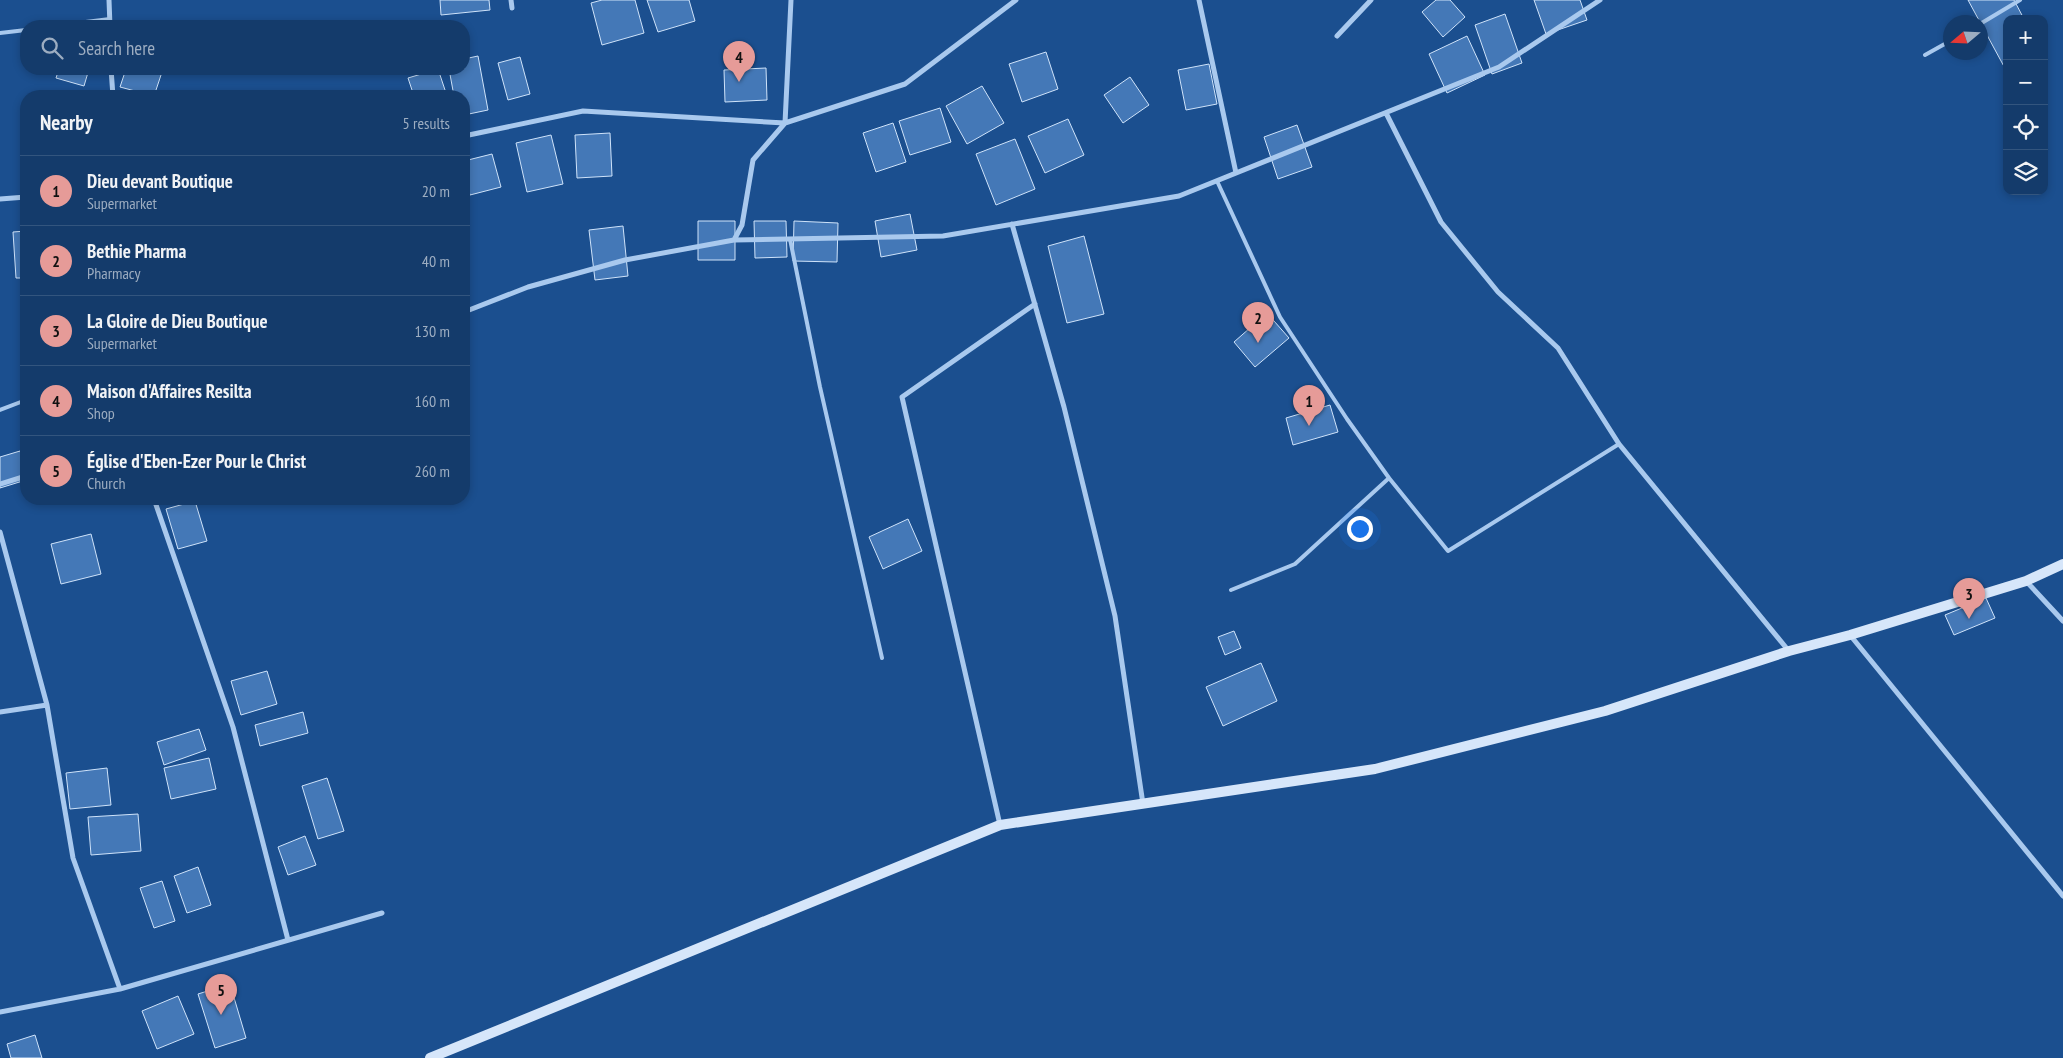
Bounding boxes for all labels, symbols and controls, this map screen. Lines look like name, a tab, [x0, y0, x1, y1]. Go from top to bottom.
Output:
north arrow	[1943, 15, 1988, 60]
map controls	[2003, 15, 2048, 195]
button: +	[2003, 15, 2048, 60]
search box	[20, 20, 470, 75]
icon: search	[38, 34, 66, 62]
text: Search here	[78, 36, 155, 60]
pin: 4	[723, 41, 755, 82]
button: −	[2003, 60, 2048, 105]
button: locate	[2003, 105, 2048, 150]
text: Nearby	[40, 109, 93, 136]
text: 5 results	[403, 113, 450, 133]
button: layers	[2003, 150, 2048, 195]
text: Dieu devant Boutique	[87, 169, 233, 193]
text: 1	[52, 181, 60, 201]
text: 20 m	[422, 181, 450, 201]
text: Supermarket	[87, 193, 157, 213]
text: Bethie Pharma	[87, 239, 186, 263]
text: 2	[52, 251, 60, 271]
text: 40 m	[422, 251, 450, 271]
text: Pharmacy	[87, 263, 140, 283]
pin: 2	[1242, 302, 1274, 343]
text: La Gloire de Dieu Boutique	[87, 309, 268, 333]
text: 3	[52, 321, 60, 341]
text: 130 m	[415, 321, 450, 341]
text: Supermarket	[87, 333, 157, 353]
text: Maison d'Affaires Resilta	[87, 379, 252, 403]
pin: 1	[1293, 385, 1325, 426]
text: 4	[52, 391, 60, 411]
text: 160 m	[415, 391, 450, 411]
text: Shop	[87, 403, 115, 423]
text: Église d'Eben-Ezer Pour le Christ	[87, 449, 306, 473]
text: 5	[52, 461, 60, 481]
text: 260 m	[415, 461, 450, 481]
text: Church	[87, 473, 125, 493]
your location	[1347, 516, 1373, 542]
pin: 3	[1953, 578, 1985, 619]
pin: 5	[205, 974, 237, 1015]

